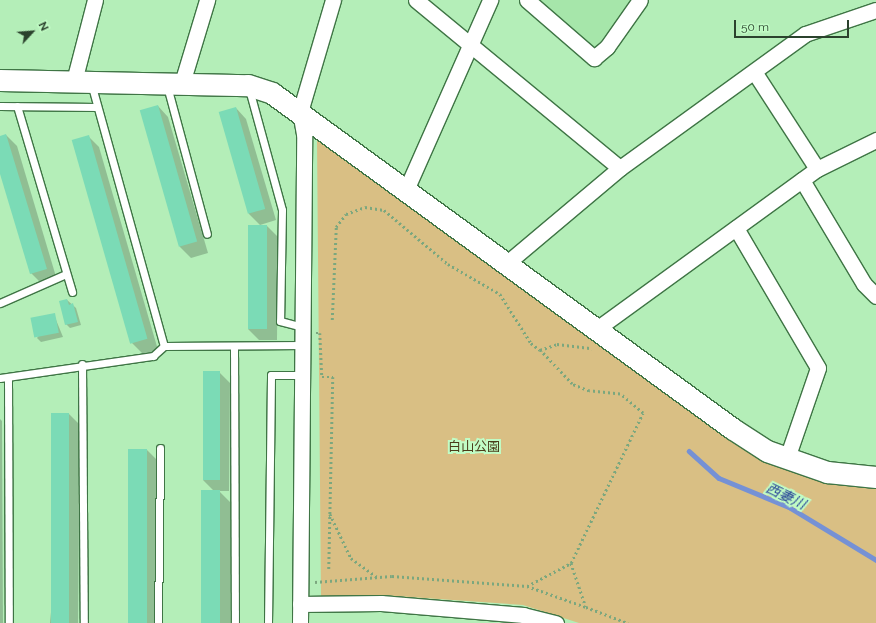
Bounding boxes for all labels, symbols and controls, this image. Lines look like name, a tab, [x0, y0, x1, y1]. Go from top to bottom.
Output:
north arrow	[12, 12, 52, 52]
scale bar	[736, 12, 851, 38]
text: N	[36, 20, 51, 33]
text: 50 m	[741, 20, 769, 34]
park label: 白山公園	[448, 439, 500, 455]
water label: 西妻川	[763, 479, 809, 513]

